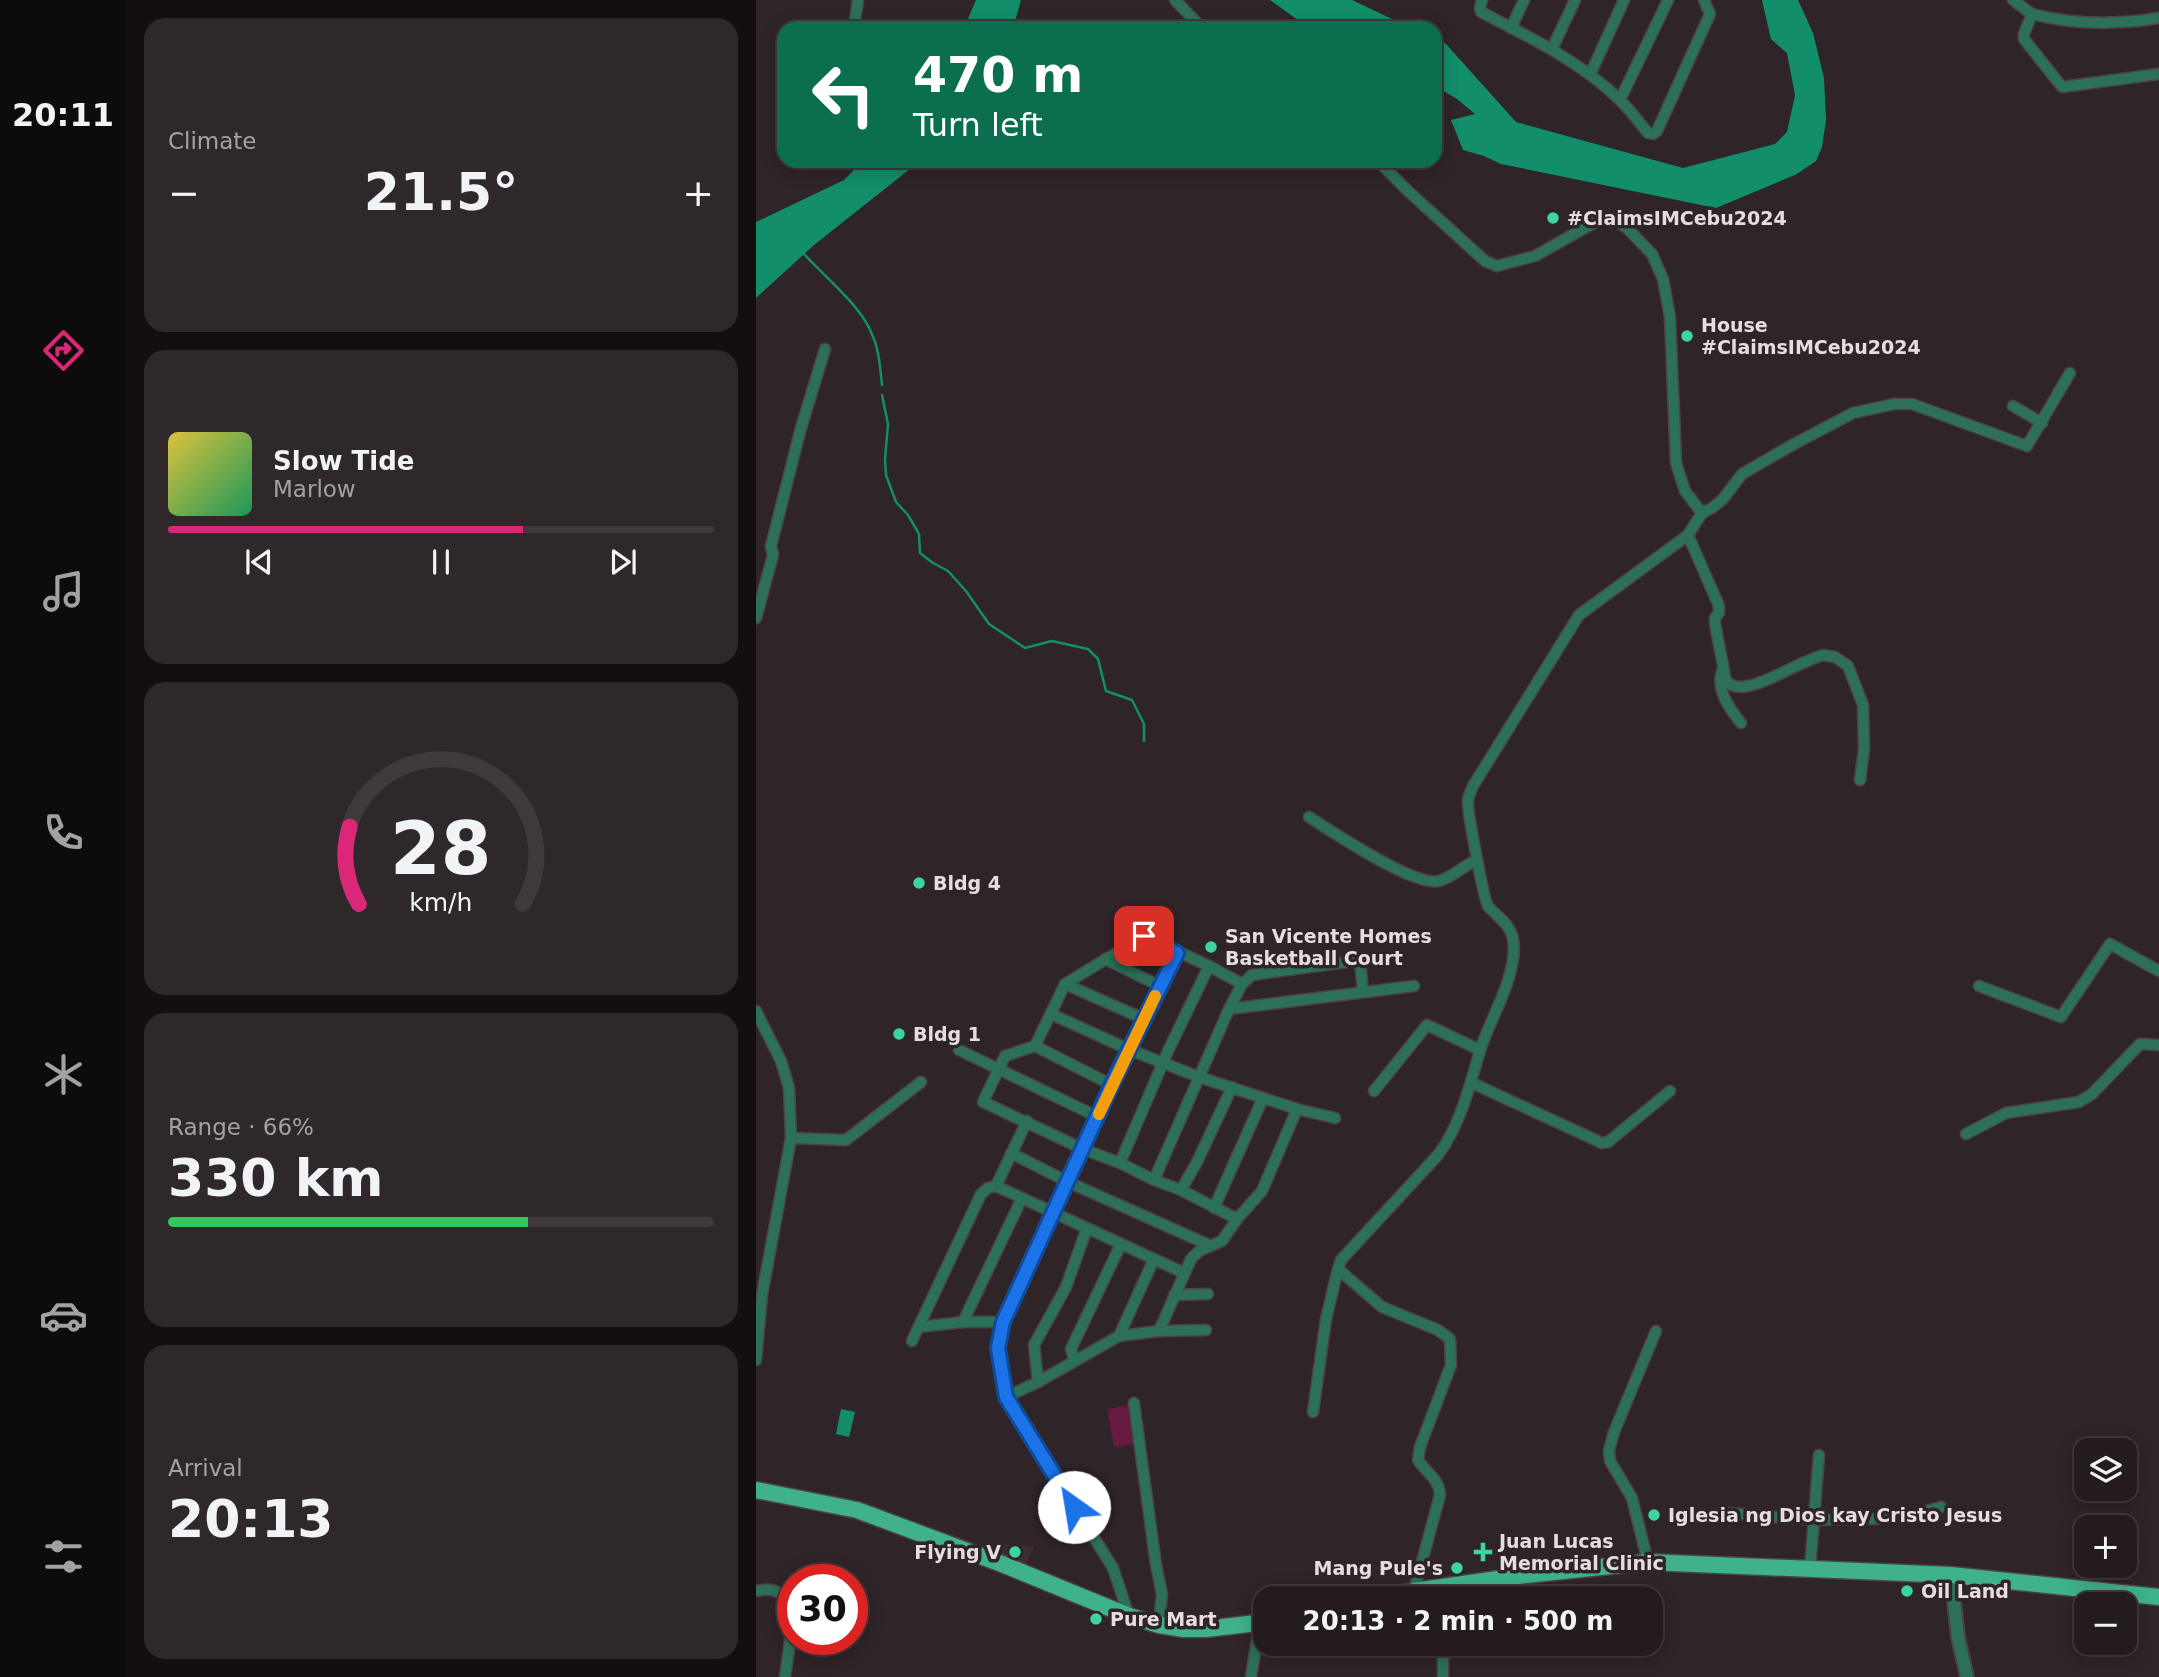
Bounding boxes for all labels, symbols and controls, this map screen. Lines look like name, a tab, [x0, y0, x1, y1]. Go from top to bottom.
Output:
text: 470 m	[913, 47, 1083, 104]
icon: left	[798, 49, 889, 140]
text: 20:11	[12, 96, 114, 134]
text: Turn left	[913, 106, 1043, 144]
text: Climate	[168, 128, 257, 154]
text: 21.5°	[364, 162, 518, 222]
text: −	[168, 171, 200, 215]
text: +	[682, 171, 714, 215]
place label: #ClaimsIMCebu2024	[1567, 207, 1787, 229]
marker: #ClaimsIMCebu2024	[1545, 210, 1561, 226]
place label: House #ClaimsIMCebu2024	[1701, 314, 1921, 358]
icon: directions	[39, 326, 88, 375]
marker: House #ClaimsIMCebu2024	[1679, 328, 1695, 344]
text: Slow Tide	[273, 446, 414, 476]
text: Marlow	[273, 476, 356, 502]
icon: previous	[240, 543, 278, 581]
icon: pause	[422, 543, 460, 581]
icon: next	[604, 543, 642, 581]
icon: music	[39, 567, 88, 616]
text: 28	[390, 807, 492, 892]
icon: phone	[39, 808, 88, 857]
place label: Bldg 4	[933, 872, 1001, 894]
marker: Bldg 4	[911, 875, 927, 891]
text: km/h	[409, 888, 473, 917]
pin	[1114, 906, 1174, 966]
icon: arrive	[1125, 917, 1163, 955]
place label: San Vicente Homes Basketball Court	[1225, 925, 1432, 969]
marker: San Vicente Homes Basketball Court	[1203, 939, 1219, 955]
place label: Bldg 1	[913, 1023, 981, 1045]
marker: Bldg 1	[891, 1026, 907, 1042]
icon: climate	[39, 1050, 88, 1099]
text: Range · 66%	[168, 1114, 314, 1140]
text: 330 km	[168, 1148, 383, 1208]
icon: car	[39, 1291, 88, 1340]
map controls	[2074, 1438, 2137, 1655]
button: layers	[2074, 1438, 2137, 1501]
text: Arrival	[168, 1455, 243, 1481]
position arrow	[1037, 1470, 1111, 1544]
text: 20:13	[168, 1489, 334, 1549]
place label: Iglesia ng Dios kay Cristo Jesus	[1668, 1504, 2002, 1526]
marker: Iglesia ng Dios kay Cristo Jesus	[1646, 1507, 1662, 1523]
button: +	[2074, 1515, 2137, 1578]
place label: Juan Lucas Memorial Clinic	[1497, 1530, 1664, 1574]
icon: filters	[39, 1532, 88, 1581]
place label: Flying V	[914, 1541, 1001, 1563]
marker: Juan Lucas Memorial Clinic	[1473, 1542, 1493, 1562]
marker: Flying V	[1007, 1544, 1023, 1560]
place label: Mang Pule's	[1314, 1557, 1443, 1579]
marker: Mang Pule's	[1449, 1560, 1465, 1576]
speed limit sign: 30	[777, 1564, 868, 1655]
place label: Oil Land	[1921, 1580, 2009, 1602]
marker: Oil Land	[1899, 1583, 1915, 1599]
button: −	[2074, 1592, 2137, 1655]
text: 20:13 · 2 min · 500 m	[1303, 1606, 1613, 1636]
place label: Pure Mart	[1110, 1608, 1217, 1630]
marker: Pure Mart	[1088, 1611, 1104, 1627]

